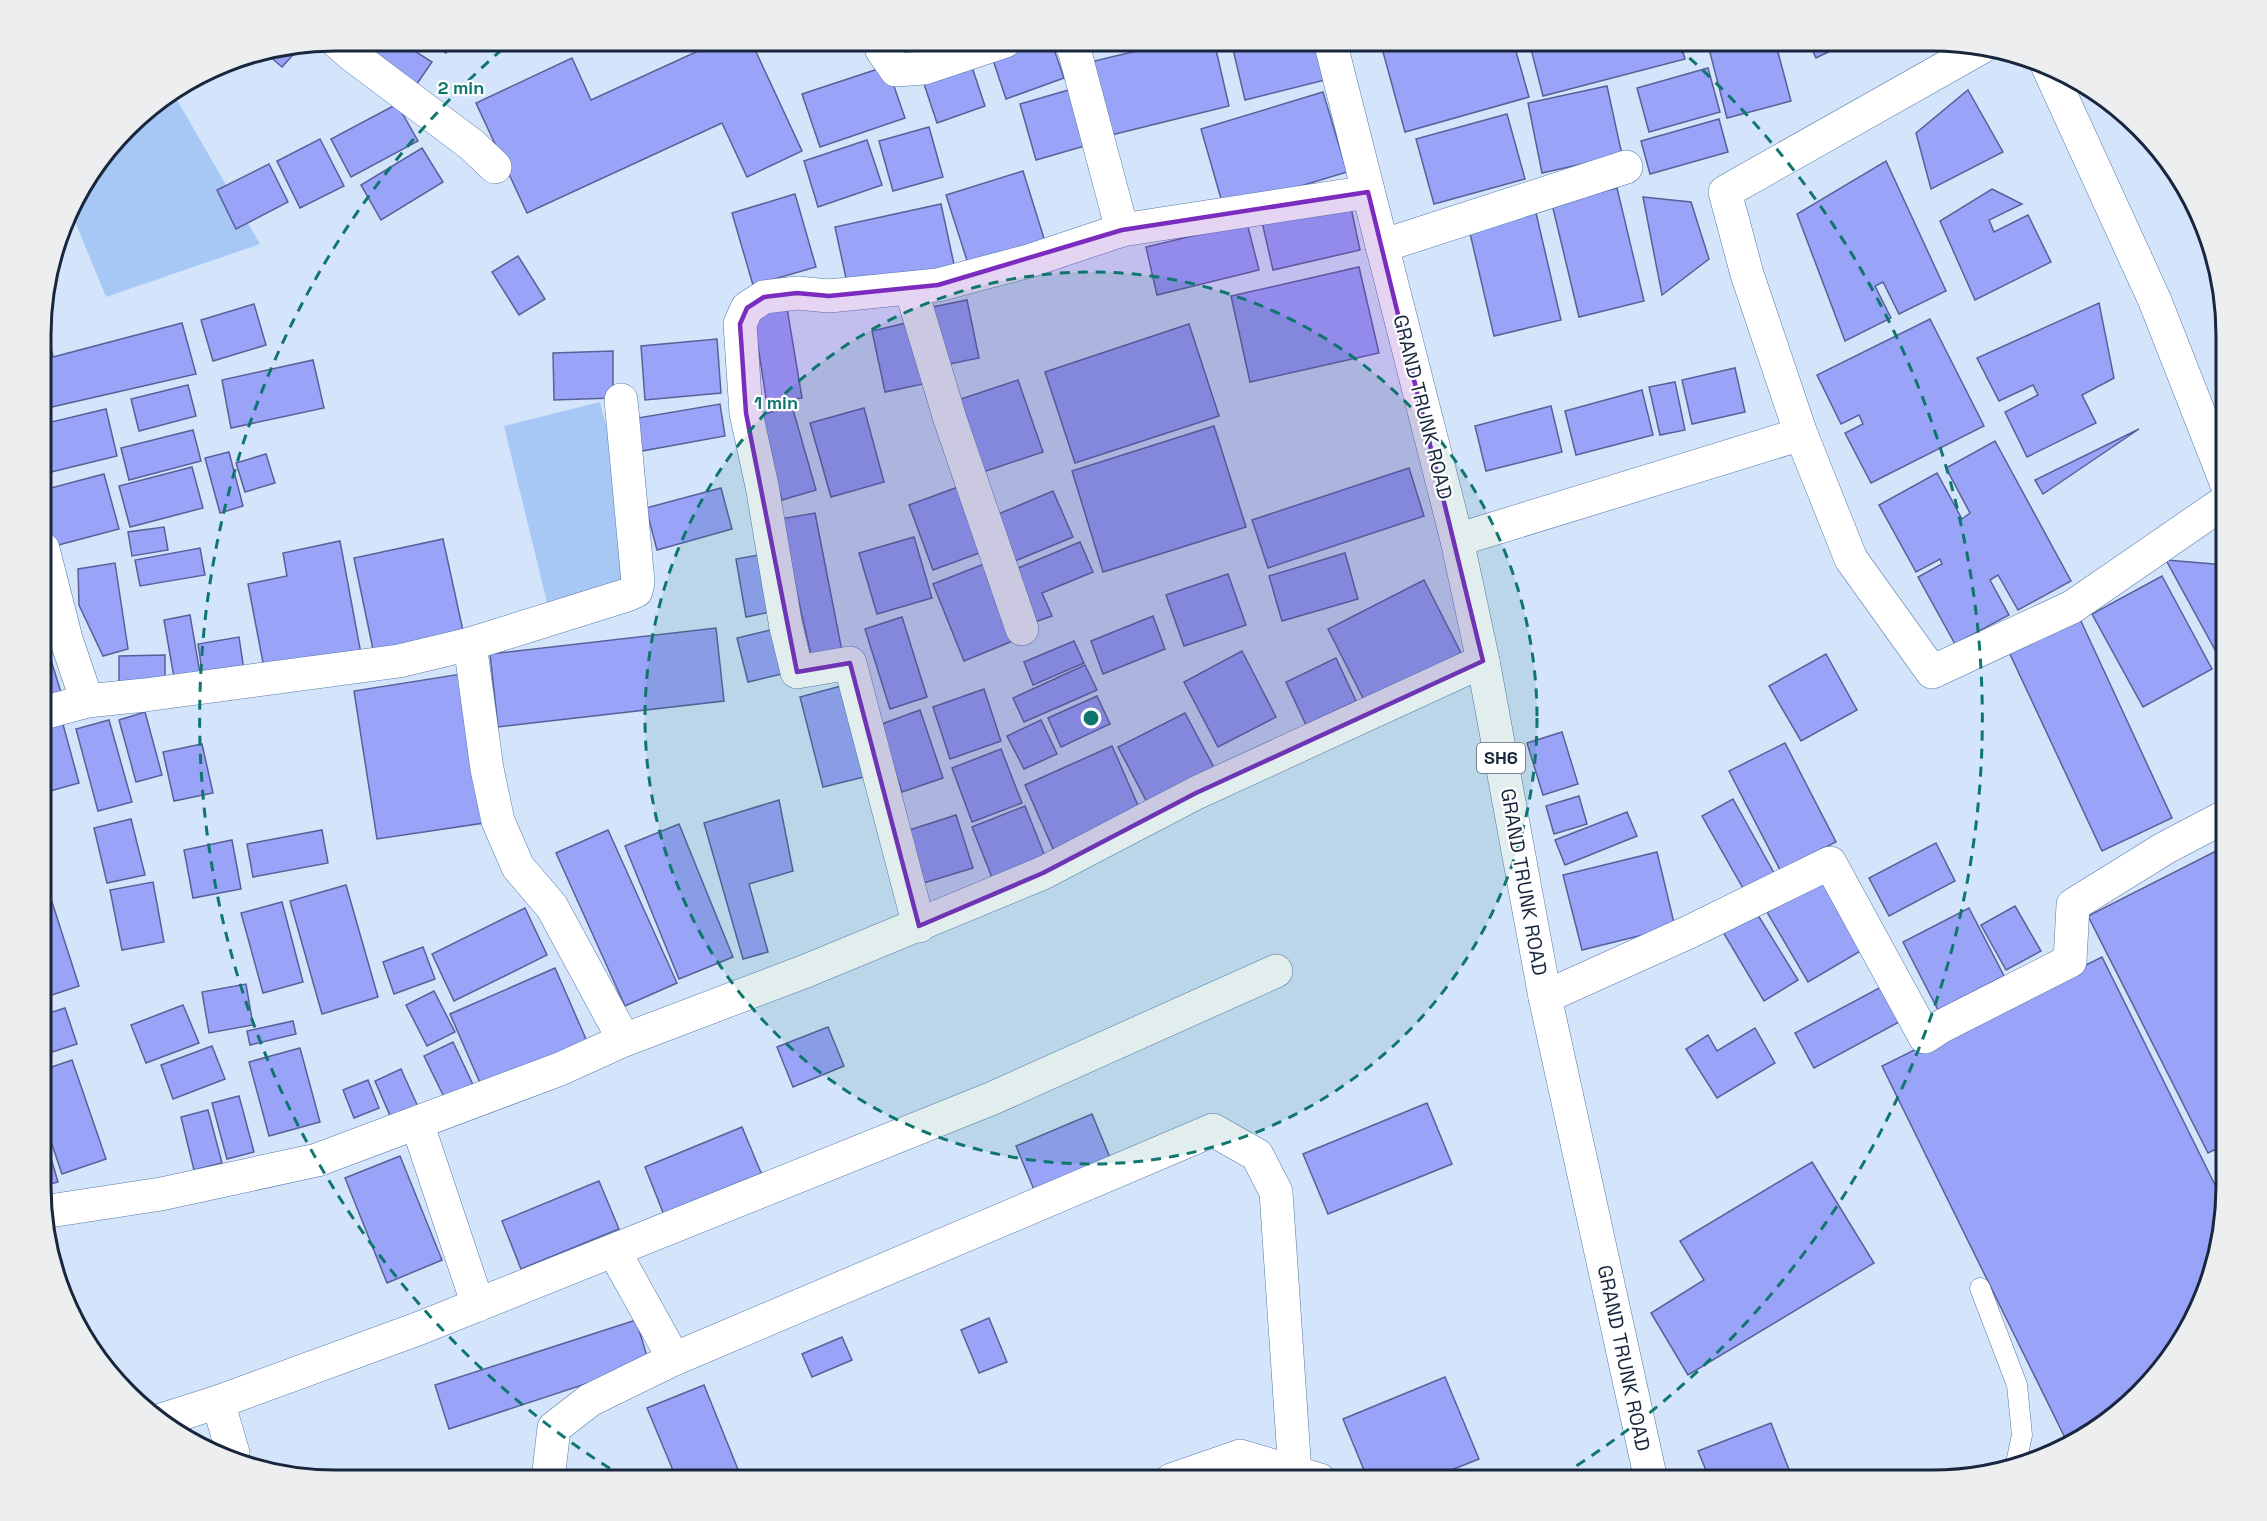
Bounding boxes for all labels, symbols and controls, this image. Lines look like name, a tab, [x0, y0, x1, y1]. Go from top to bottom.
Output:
text: 2 min	[438, 76, 484, 99]
street label: GRAND TRUNK ROAD	[1387, 312, 1459, 502]
text: 1 min	[754, 391, 798, 414]
centre of rings	[1081, 708, 1101, 728]
road number: SH6	[1477, 743, 1525, 773]
street label: GRAND TRUNK ROAD	[1495, 786, 1553, 978]
street label: GRAND TRUNK ROAD	[1592, 1263, 1656, 1453]

